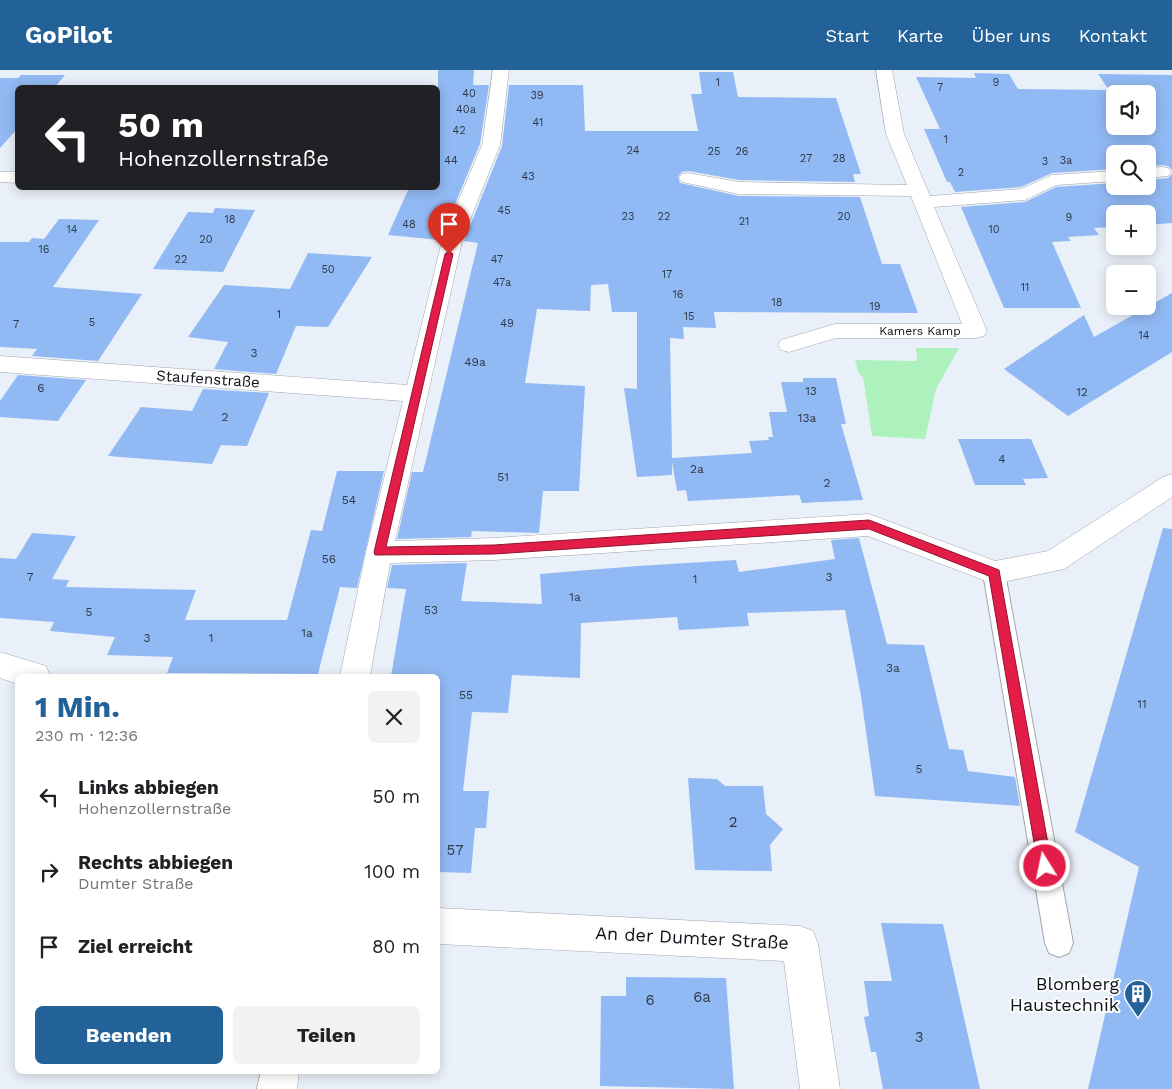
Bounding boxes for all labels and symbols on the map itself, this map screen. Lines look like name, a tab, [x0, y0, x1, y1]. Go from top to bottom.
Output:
house number: 1	[716, 76, 720, 89]
house number: 9	[993, 76, 1000, 89]
house number: 7	[937, 81, 943, 94]
house number: 40	[462, 87, 476, 100]
house number: 39	[530, 89, 544, 102]
house number: 40a	[456, 103, 476, 116]
house number: 41	[533, 116, 543, 129]
house number: 42	[452, 124, 466, 137]
house number: 1	[944, 133, 948, 146]
house number: 24	[627, 144, 640, 157]
house number: 25	[708, 145, 720, 158]
house number: 26	[735, 145, 749, 158]
house number: 27	[800, 152, 812, 165]
house number: 28	[832, 152, 846, 165]
house number: 44	[444, 154, 458, 167]
house number: 3a	[1060, 154, 1072, 167]
house number: 3	[1042, 155, 1048, 168]
house number: 2	[958, 166, 964, 179]
house number: 43	[521, 170, 535, 183]
pin	[428, 203, 470, 254]
house number: 45	[497, 204, 511, 217]
house number: 23	[622, 210, 634, 223]
house number: 22	[658, 210, 670, 223]
house number: 20	[837, 210, 851, 223]
house number: 9	[1066, 211, 1073, 224]
house number: 18	[224, 213, 236, 226]
house number: 21	[739, 215, 749, 228]
house number: 48	[402, 218, 416, 231]
house number: 14	[66, 223, 78, 236]
house number: 10	[988, 223, 1000, 236]
house number: 20	[199, 233, 213, 246]
house number: 16	[39, 243, 50, 256]
house number: 22	[175, 253, 187, 266]
house number: 47	[491, 253, 503, 266]
house number: 50	[321, 263, 335, 276]
house number: 17	[662, 268, 672, 281]
house number: 47a	[493, 276, 511, 289]
house number: 11	[1021, 281, 1029, 294]
house number: 16	[673, 288, 684, 301]
house number: 18	[771, 296, 783, 309]
house number: 19	[869, 300, 881, 313]
house number: 1	[277, 308, 281, 321]
house number: 15	[684, 310, 694, 323]
house number: 5	[89, 316, 95, 329]
house number: 49	[500, 317, 514, 330]
house number: 7	[13, 318, 19, 331]
street label: Kamers Kamp	[879, 324, 961, 338]
house number: 14	[1138, 329, 1150, 342]
house number: 3	[251, 346, 258, 360]
house number: 49a	[464, 355, 486, 369]
street label: Staufenstraße	[156, 366, 260, 392]
house number: 6	[37, 381, 45, 395]
house number: 13	[805, 384, 817, 398]
house number: 12	[1076, 385, 1088, 399]
house number: 2	[222, 410, 229, 424]
house number: 13a	[798, 411, 816, 425]
house number: 4	[998, 452, 1006, 466]
house number: 2a	[690, 462, 704, 476]
house number: 51	[497, 470, 509, 484]
house number: 2	[824, 476, 831, 490]
house number: 54	[342, 493, 356, 507]
house number: 56	[322, 552, 336, 566]
house number: 7	[27, 570, 34, 584]
house number: 3	[826, 570, 833, 584]
house number: 1	[693, 572, 697, 586]
house number: 1a	[569, 590, 581, 604]
house number: 53	[424, 603, 438, 617]
house number: 5	[86, 605, 93, 619]
house number: 1a	[301, 626, 313, 640]
house number: 3	[144, 631, 151, 645]
house number: 1	[209, 631, 213, 645]
house number: 3a	[886, 661, 900, 675]
house number: 55	[459, 688, 473, 702]
house number: 11	[1137, 697, 1147, 711]
house number: 5	[916, 762, 923, 776]
house number: 2	[729, 813, 737, 831]
position arrow	[1018, 839, 1070, 891]
house number: 57	[446, 841, 464, 859]
street label: An der Dumter Straße	[595, 922, 789, 953]
place label: Blomberg Haustechnik	[1010, 973, 1119, 1015]
building icon: Blomberg Haustechnik	[1123, 979, 1153, 1018]
house number: 6a	[693, 988, 711, 1006]
house number: 6	[645, 991, 655, 1009]
house number: 3	[915, 1028, 923, 1046]

